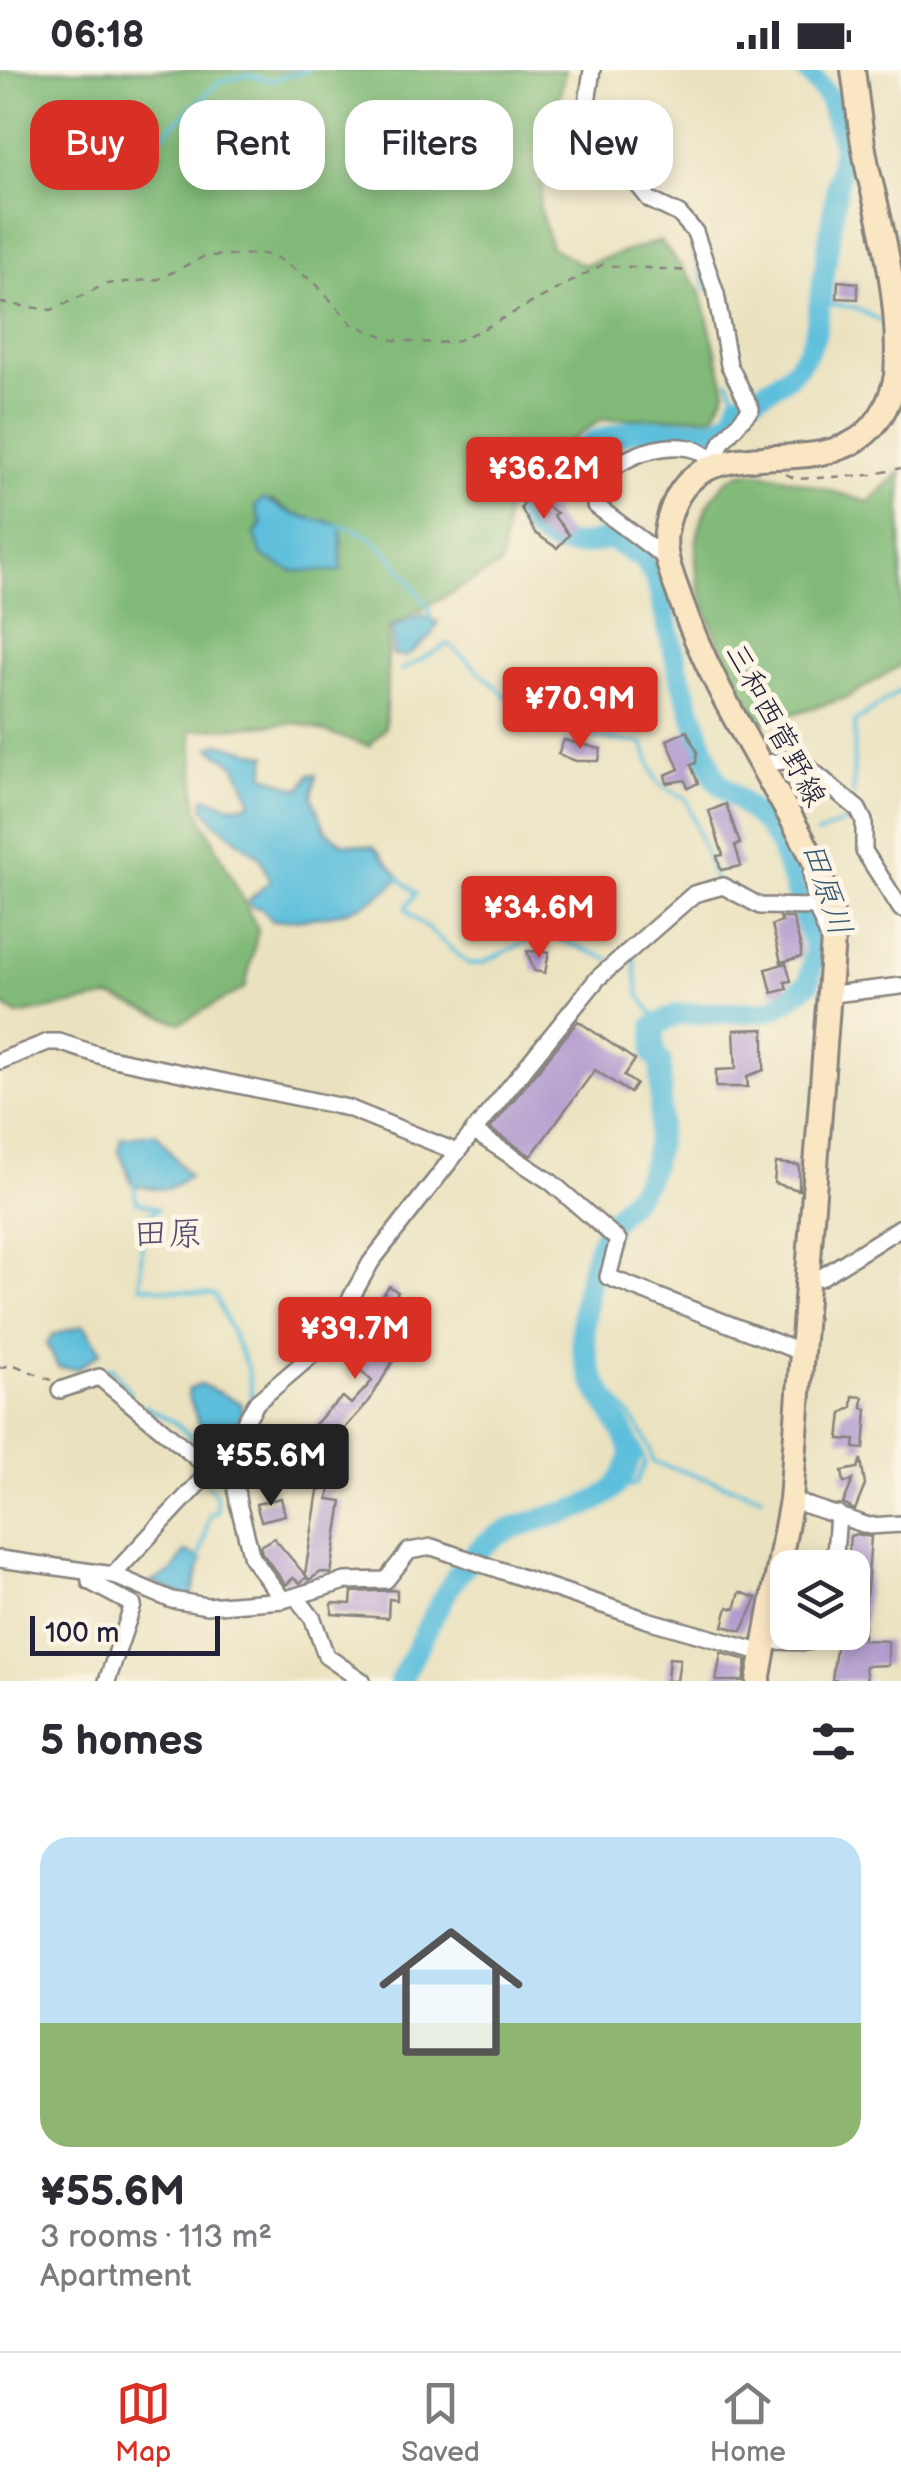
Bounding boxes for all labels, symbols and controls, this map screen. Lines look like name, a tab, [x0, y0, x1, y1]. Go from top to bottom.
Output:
text: 06:18	[50, 13, 145, 58]
chip: Buy	[30, 100, 159, 190]
chip: Rent	[179, 100, 325, 190]
chip: Filters	[345, 100, 513, 190]
chip: New	[533, 100, 673, 190]
pin: ¥36.2M	[463, 437, 625, 522]
text: ¥36.2M	[488, 450, 600, 489]
street label: 三和西菅野線	[717, 637, 833, 813]
pin: ¥70.9M	[499, 667, 661, 752]
text: ¥70.9M	[525, 680, 635, 719]
water label: 田原川	[793, 837, 859, 941]
pin: ¥34.6M	[458, 876, 620, 961]
text: ¥34.6M	[483, 889, 595, 928]
district label: 田原	[133, 1213, 203, 1256]
pin: ¥39.7M	[274, 1297, 436, 1382]
text: ¥39.7M	[300, 1310, 410, 1349]
pin: ¥55.6M	[190, 1424, 352, 1509]
text: ¥55.6M	[216, 1437, 326, 1476]
map controls	[770, 1550, 870, 1650]
button: layers	[770, 1550, 870, 1650]
scale bar	[30, 1611, 220, 1656]
text: 100 m	[45, 1617, 119, 1650]
icon: filters	[806, 1714, 861, 1769]
text: 5 homes	[40, 1716, 203, 1767]
icon: home	[361, 1902, 541, 2082]
text: ¥55.6M	[40, 2167, 185, 2218]
text: 3 rooms · 113 m²	[40, 2218, 272, 2257]
text: Apartment	[40, 2257, 191, 2296]
tab: Map	[115, 2376, 171, 2469]
tab: Saved	[401, 2376, 480, 2469]
tab: Home	[710, 2376, 786, 2469]

